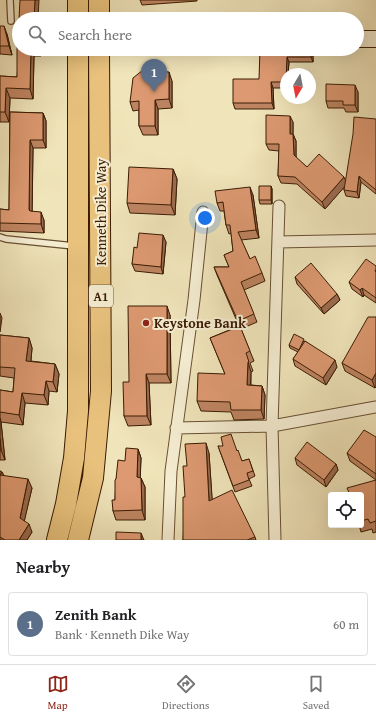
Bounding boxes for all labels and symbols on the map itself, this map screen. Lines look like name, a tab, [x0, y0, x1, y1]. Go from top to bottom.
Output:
pin: 1	[141, 59, 167, 92]
north arrow	[280, 68, 316, 104]
street label: Kenneth Dike Way	[91, 159, 111, 265]
your location	[195, 208, 215, 228]
road number: A1	[89, 285, 113, 307]
place label: Keystone Bank	[154, 313, 247, 333]
marker: Keystone Bank	[141, 318, 151, 328]

